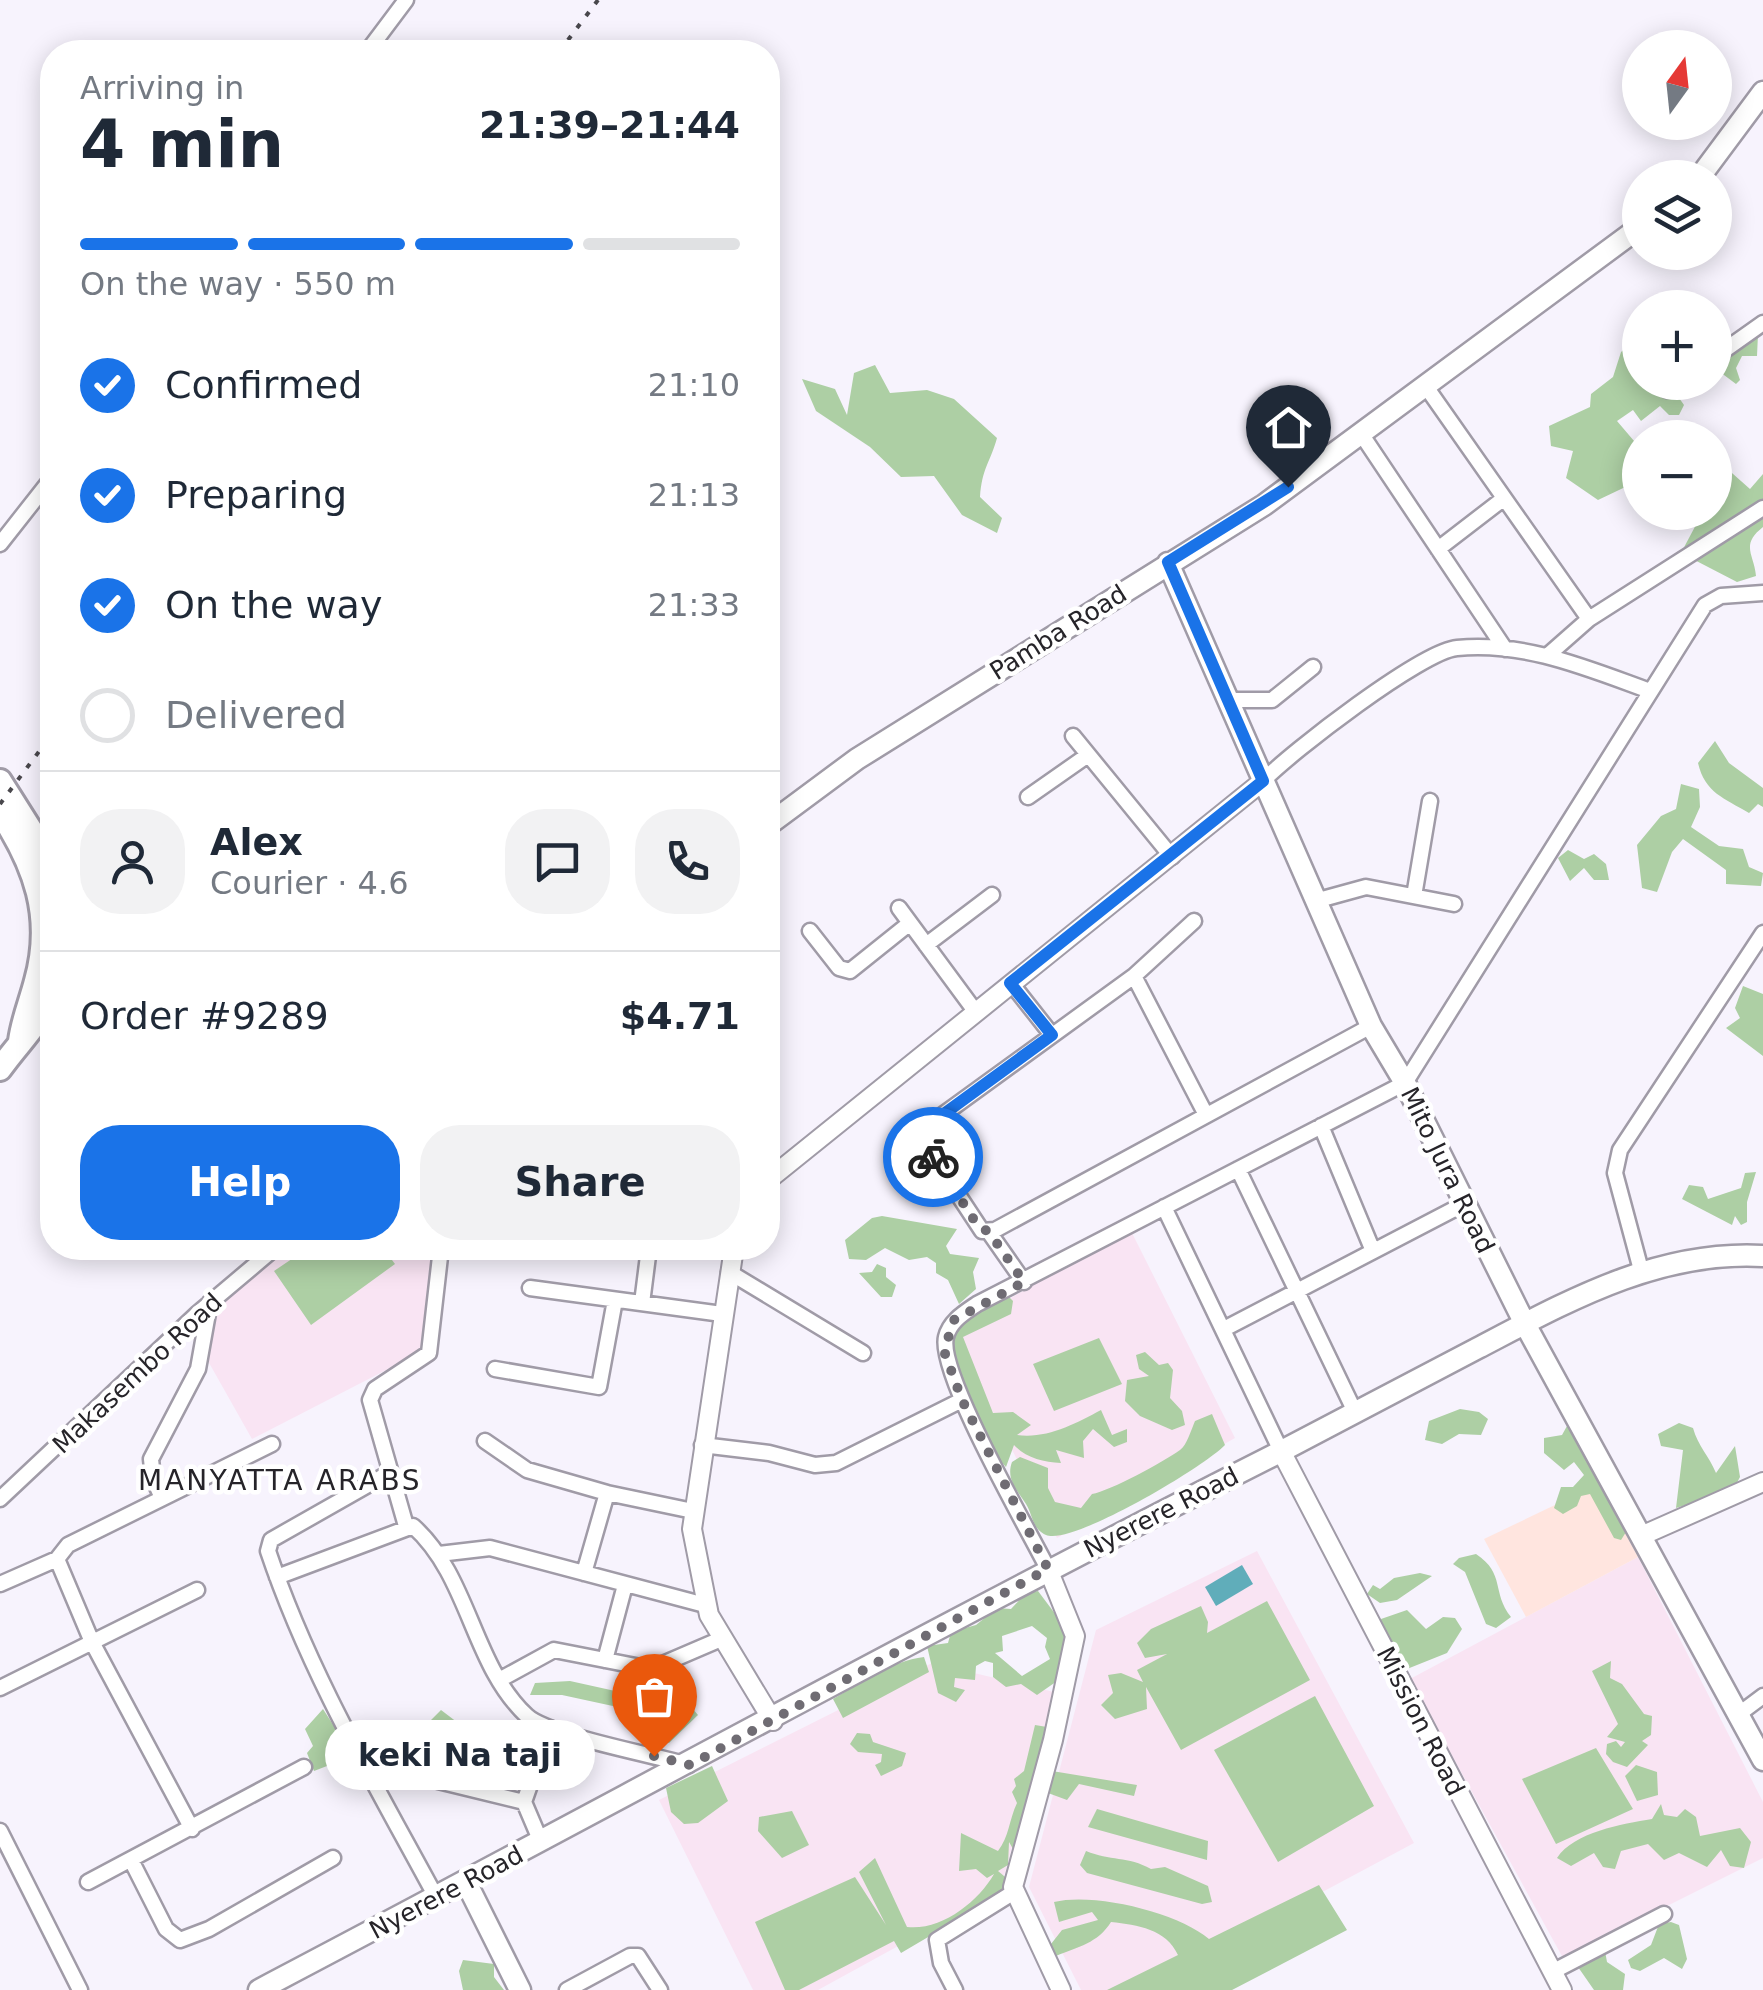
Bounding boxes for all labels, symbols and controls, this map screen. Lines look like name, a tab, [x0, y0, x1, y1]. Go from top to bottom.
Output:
north arrow	[1622, 30, 1732, 140]
map controls	[1622, 30, 1732, 530]
text: Arriving in	[80, 69, 244, 107]
text: 21:39–21:44	[479, 103, 740, 147]
text: 4 min	[80, 107, 284, 182]
button: layers	[1622, 160, 1732, 270]
text: On the way · 550 m	[80, 265, 396, 303]
button: +	[1622, 290, 1732, 400]
icon: check	[80, 358, 135, 413]
text: Confirmed	[165, 363, 362, 407]
text: 21:10	[648, 366, 740, 404]
pin	[1246, 385, 1331, 488]
icon: home	[1261, 400, 1316, 455]
button: −	[1622, 420, 1732, 530]
icon: check	[80, 468, 135, 523]
text: Preparing	[165, 473, 347, 517]
text: 21:13	[648, 476, 740, 514]
icon: check	[80, 578, 135, 633]
street label: Pamba Road	[985, 579, 1132, 686]
text: On the way	[165, 583, 382, 627]
text: 21:33	[648, 586, 740, 624]
text: Delivered	[165, 693, 347, 737]
button: person	[80, 809, 185, 914]
button: chat	[505, 809, 610, 914]
button: phone	[635, 809, 740, 914]
text: Alex	[210, 820, 303, 864]
text: Courier · 4.6	[210, 864, 409, 902]
text: Order #9289	[80, 994, 329, 1038]
text: $4.71	[620, 994, 740, 1038]
street label: Mito Jura Road	[1395, 1082, 1500, 1258]
courier	[883, 1107, 983, 1207]
button: Help	[80, 1125, 400, 1240]
button: Share	[420, 1125, 740, 1240]
icon: bike	[906, 1130, 961, 1185]
street label: Makasembo Road	[47, 1287, 228, 1459]
street label: Nyerere Road	[1079, 1461, 1243, 1564]
district label: MANYATTA ARABS	[138, 1464, 422, 1497]
street label: Mission Road	[1371, 1642, 1471, 1801]
pin	[612, 1654, 697, 1757]
icon: bag	[627, 1669, 682, 1724]
callout: keki Na taji	[324, 1721, 594, 1791]
text: keki Na taji	[358, 1736, 562, 1774]
street label: Nyerere Road	[364, 1840, 528, 1945]

